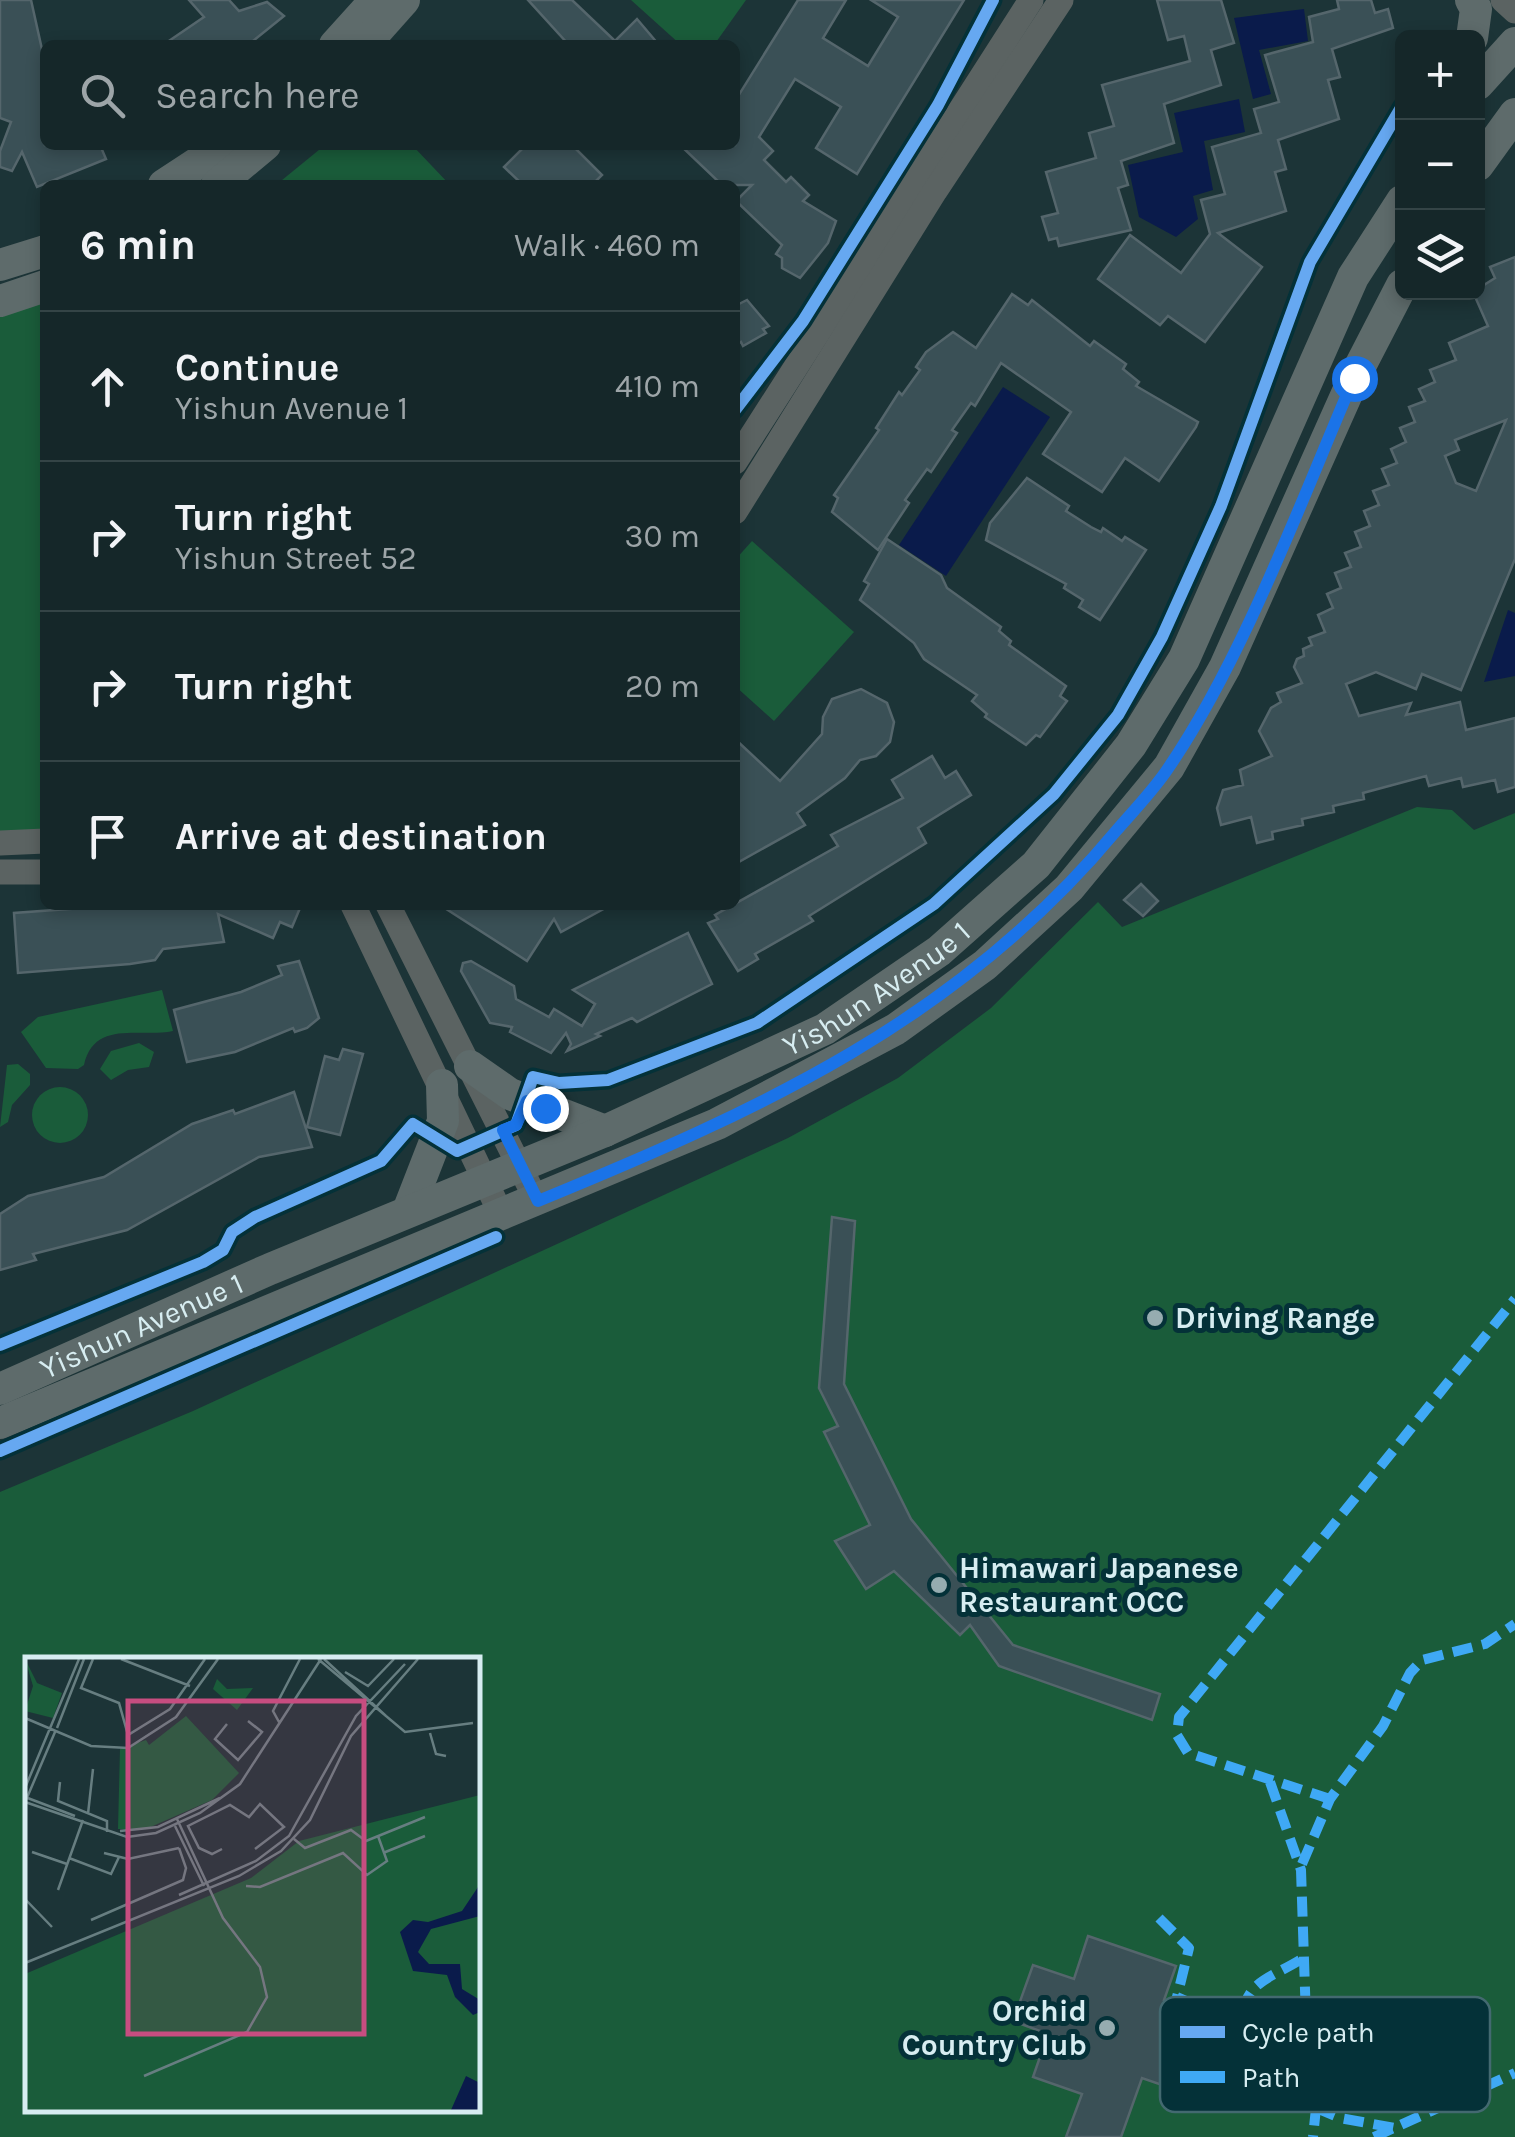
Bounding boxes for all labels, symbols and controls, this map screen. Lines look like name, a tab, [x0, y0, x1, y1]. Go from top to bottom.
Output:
map controls	[1395, 30, 1485, 300]
button: +	[1395, 30, 1485, 120]
search box	[40, 40, 740, 150]
icon: search	[75, 68, 130, 123]
text: Search here	[155, 73, 359, 118]
button: −	[1395, 120, 1485, 210]
button: layers	[1395, 210, 1485, 300]
text: 6 min	[80, 220, 196, 270]
text: Walk · 460 m	[514, 227, 700, 264]
text: Continue	[175, 345, 339, 390]
route start	[1332, 356, 1378, 402]
icon: ahead	[80, 359, 135, 414]
text: 410 m	[615, 368, 700, 405]
text: Yishun Avenue 1	[175, 390, 408, 427]
text: Turn right	[175, 495, 352, 540]
icon: right	[80, 509, 135, 564]
text: 30 m	[625, 518, 700, 555]
text: Yishun Street 52	[175, 540, 417, 577]
icon: right	[80, 659, 135, 714]
text: Turn right	[175, 664, 352, 709]
text: 20 m	[625, 668, 700, 705]
icon: arrive	[80, 809, 135, 864]
text: Arrive at destination	[175, 814, 547, 859]
street label: Yishun Avenue 1	[777, 914, 978, 1064]
route end	[523, 1086, 569, 1132]
street label: Yishun Avenue 1	[34, 1265, 249, 1387]
place label: Driving Range	[1175, 1300, 1375, 1336]
marker: Driving Range	[1144, 1307, 1166, 1329]
place label: Himawari Japanese Restaurant OCC	[959, 1550, 1239, 1620]
marker: Himawari Japanese Restaurant OCC	[928, 1574, 950, 1596]
inset map	[25, 1657, 480, 2112]
place label: Orchid Country Club	[902, 1993, 1087, 2063]
legend	[1160, 1997, 1490, 2112]
text: Cycle path	[1242, 2016, 1375, 2049]
marker: Orchid Country Club	[1096, 2017, 1118, 2039]
text: Path	[1242, 2061, 1300, 2094]

